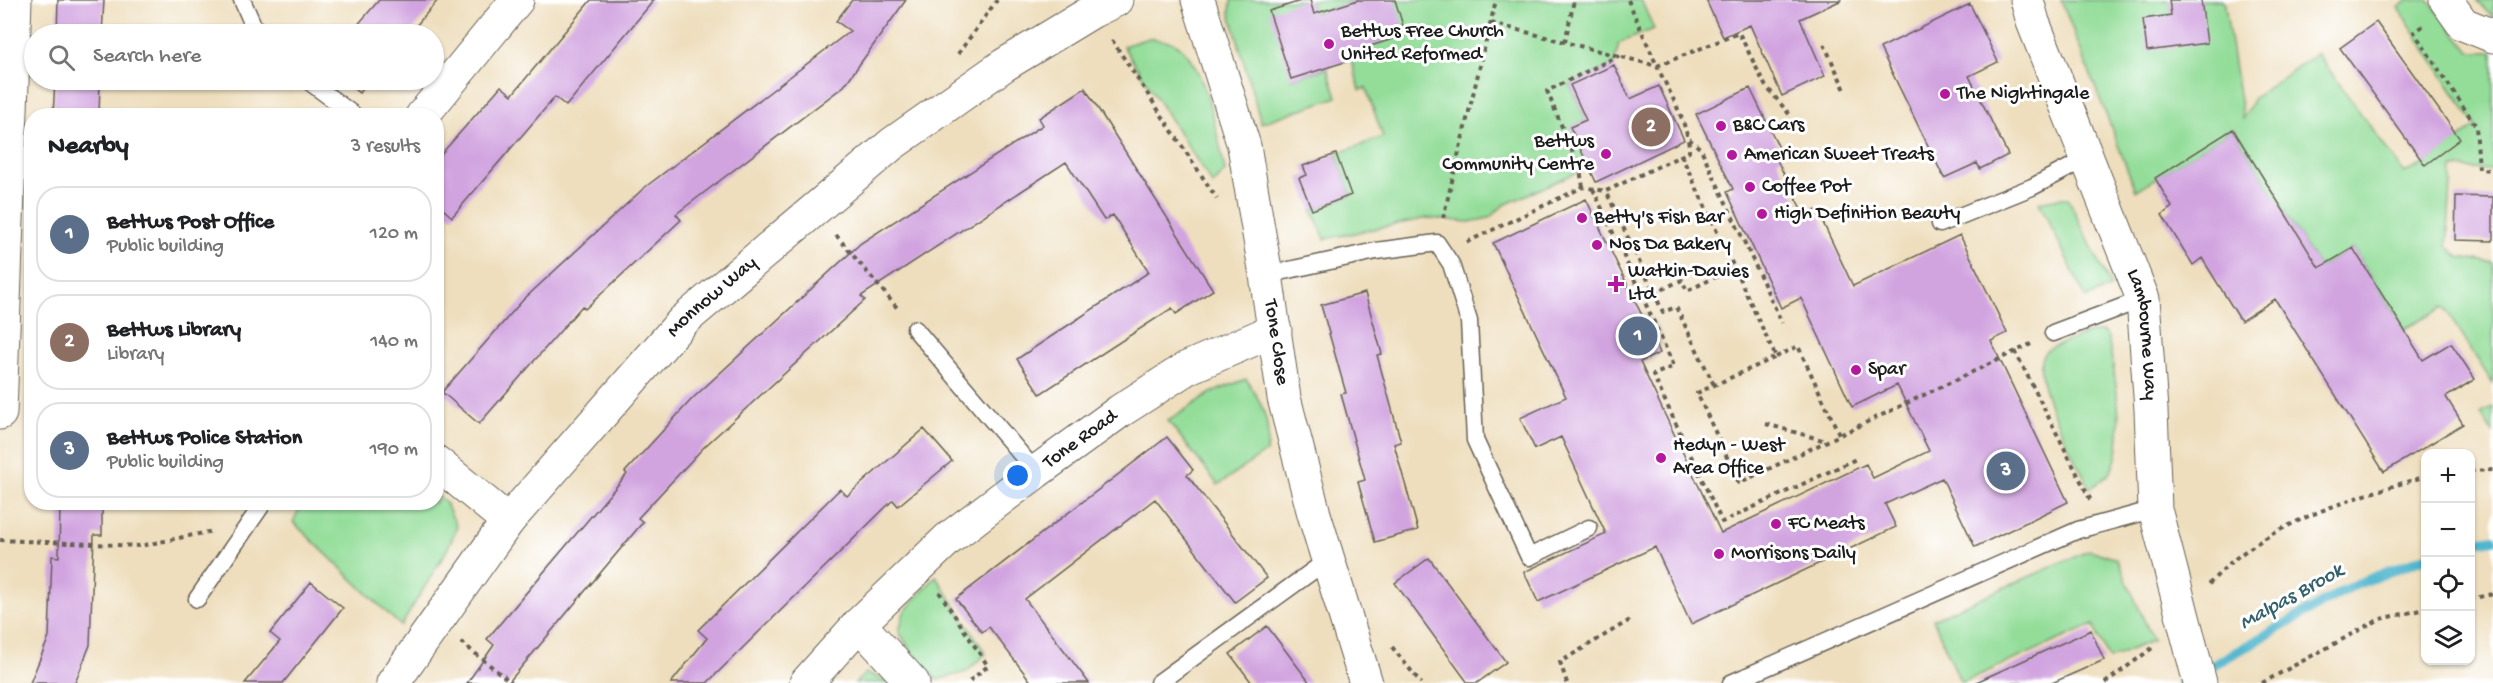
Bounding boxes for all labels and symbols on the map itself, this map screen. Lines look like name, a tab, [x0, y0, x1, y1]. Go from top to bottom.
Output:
place label: Bettws Free Church United Reformed	[1340, 21, 1504, 67]
marker: Bettws Free Church United Reformed	[1322, 37, 1336, 51]
place label: The Nightingale	[1956, 83, 2090, 106]
marker: The Nightingale	[1938, 87, 1952, 101]
pin: 2	[1632, 104, 1670, 150]
place label: B&C Cars	[1732, 115, 1805, 138]
marker: B&C Cars	[1714, 119, 1728, 133]
place label: Bettws Community Centre	[1442, 131, 1595, 177]
place label: American Sweet Treats	[1744, 144, 1935, 167]
marker: Bettws Community Centre	[1599, 147, 1613, 161]
marker: American Sweet Treats	[1725, 148, 1739, 162]
place label: Coffee Pot	[1762, 176, 1852, 199]
marker: Coffee Pot	[1743, 180, 1757, 194]
place label: High Definition Beauty	[1774, 203, 1961, 226]
place label: Betty's Fish Bar	[1593, 207, 1726, 230]
marker: High Definition Beauty	[1755, 207, 1769, 221]
marker: Betty's Fish Bar	[1575, 211, 1589, 225]
place label: Nos Da Bakery	[1609, 234, 1731, 257]
marker: Nos Da Bakery	[1590, 238, 1604, 252]
street label: Monnow Way	[662, 252, 762, 342]
place label: Watkin-Davies Ltd	[1628, 261, 1749, 307]
street label: Lambourne Way	[2121, 266, 2162, 401]
marker: Watkin-Davies Ltd	[1609, 277, 1623, 291]
street label: Tone Close	[1258, 297, 1294, 387]
pin: 1	[1618, 314, 1658, 358]
place label: Spar	[1868, 359, 1907, 382]
marker: Spar	[1849, 363, 1863, 377]
street label: Tone Road	[1038, 404, 1124, 475]
place label: Hedyn - West Area Office	[1673, 435, 1786, 481]
pin: 3	[1986, 448, 2026, 494]
marker: Hedyn - West Area Office	[1654, 451, 1668, 465]
your location	[1003, 461, 1032, 490]
place label: FC Meats	[1787, 513, 1865, 536]
marker: FC Meats	[1769, 517, 1783, 531]
place label: Morrisons Daily	[1731, 543, 1856, 566]
marker: Morrisons Daily	[1712, 547, 1726, 561]
water label: Malpas Brook	[2236, 558, 2351, 637]

